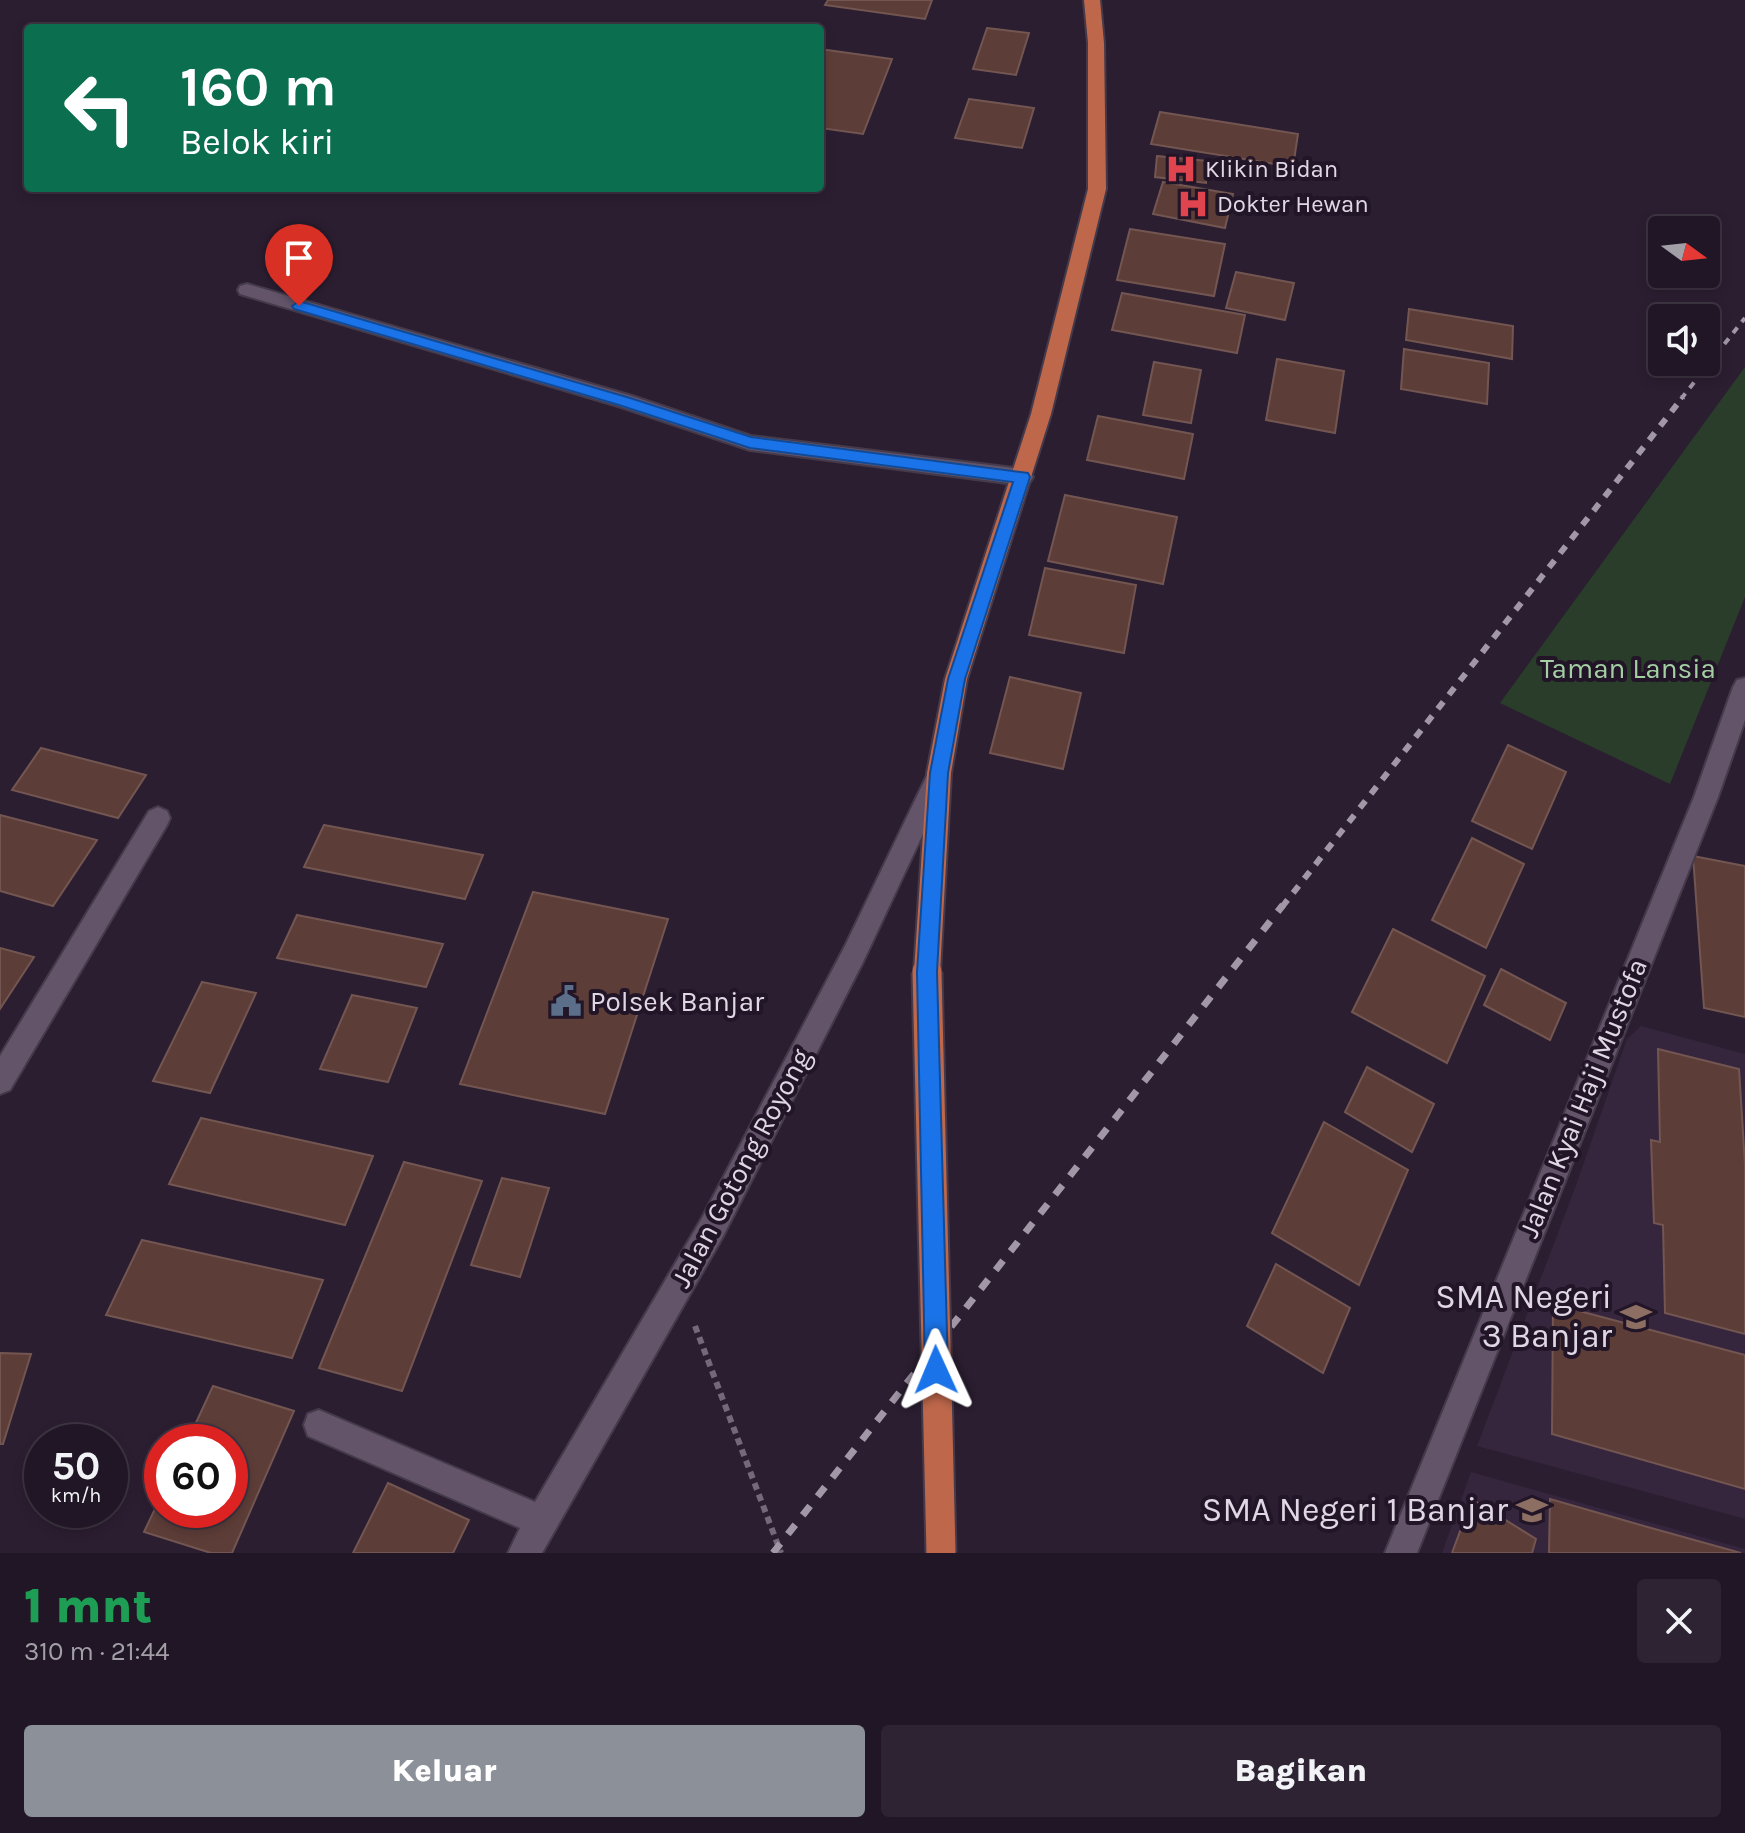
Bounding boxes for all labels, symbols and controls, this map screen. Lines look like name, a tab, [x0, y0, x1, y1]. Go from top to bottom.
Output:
text: 160 m	[180, 54, 337, 119]
icon: left	[48, 56, 152, 160]
text: Belok kiri	[180, 121, 334, 163]
hospital icon: Klikin Bidan	[1164, 152, 1198, 186]
place label: Klikin Bidan	[1205, 155, 1338, 183]
hospital icon: Dokter Hewan	[1176, 187, 1210, 221]
place label: Dokter Hewan	[1217, 190, 1369, 218]
north arrow	[1648, 216, 1720, 288]
map controls	[1648, 216, 1720, 376]
pin	[265, 224, 333, 306]
icon: arrive	[277, 236, 321, 280]
button: sound	[1648, 304, 1720, 376]
park label: Taman Lansia	[1540, 652, 1716, 685]
street label: Jalan Kyai Haji Mustofa	[1512, 954, 1654, 1242]
public building icon: Polsek Banjar	[549, 984, 583, 1018]
place label: Polsek Banjar	[590, 985, 765, 1018]
street label: Jalan Gotong Royong	[664, 1043, 818, 1293]
place label: SMA Negeri 3 Banjar	[1435, 1277, 1613, 1356]
school or university icon: SMA Negeri 3 Banjar	[1619, 1300, 1653, 1334]
position arrow	[894, 1328, 978, 1412]
speed limit sign: 60	[144, 1424, 248, 1528]
text: 50	[52, 1442, 100, 1489]
text: km/h	[51, 1484, 101, 1507]
place label: SMA Negeri 1 Banjar	[1202, 1490, 1509, 1530]
school or university icon: SMA Negeri 1 Banjar	[1515, 1493, 1549, 1527]
text: 1 mnt	[24, 1578, 152, 1634]
button: close	[1637, 1579, 1721, 1663]
text: 310 m · 21:44	[24, 1636, 170, 1667]
button: Keluar	[24, 1725, 865, 1817]
button: Bagikan	[881, 1725, 1721, 1817]

